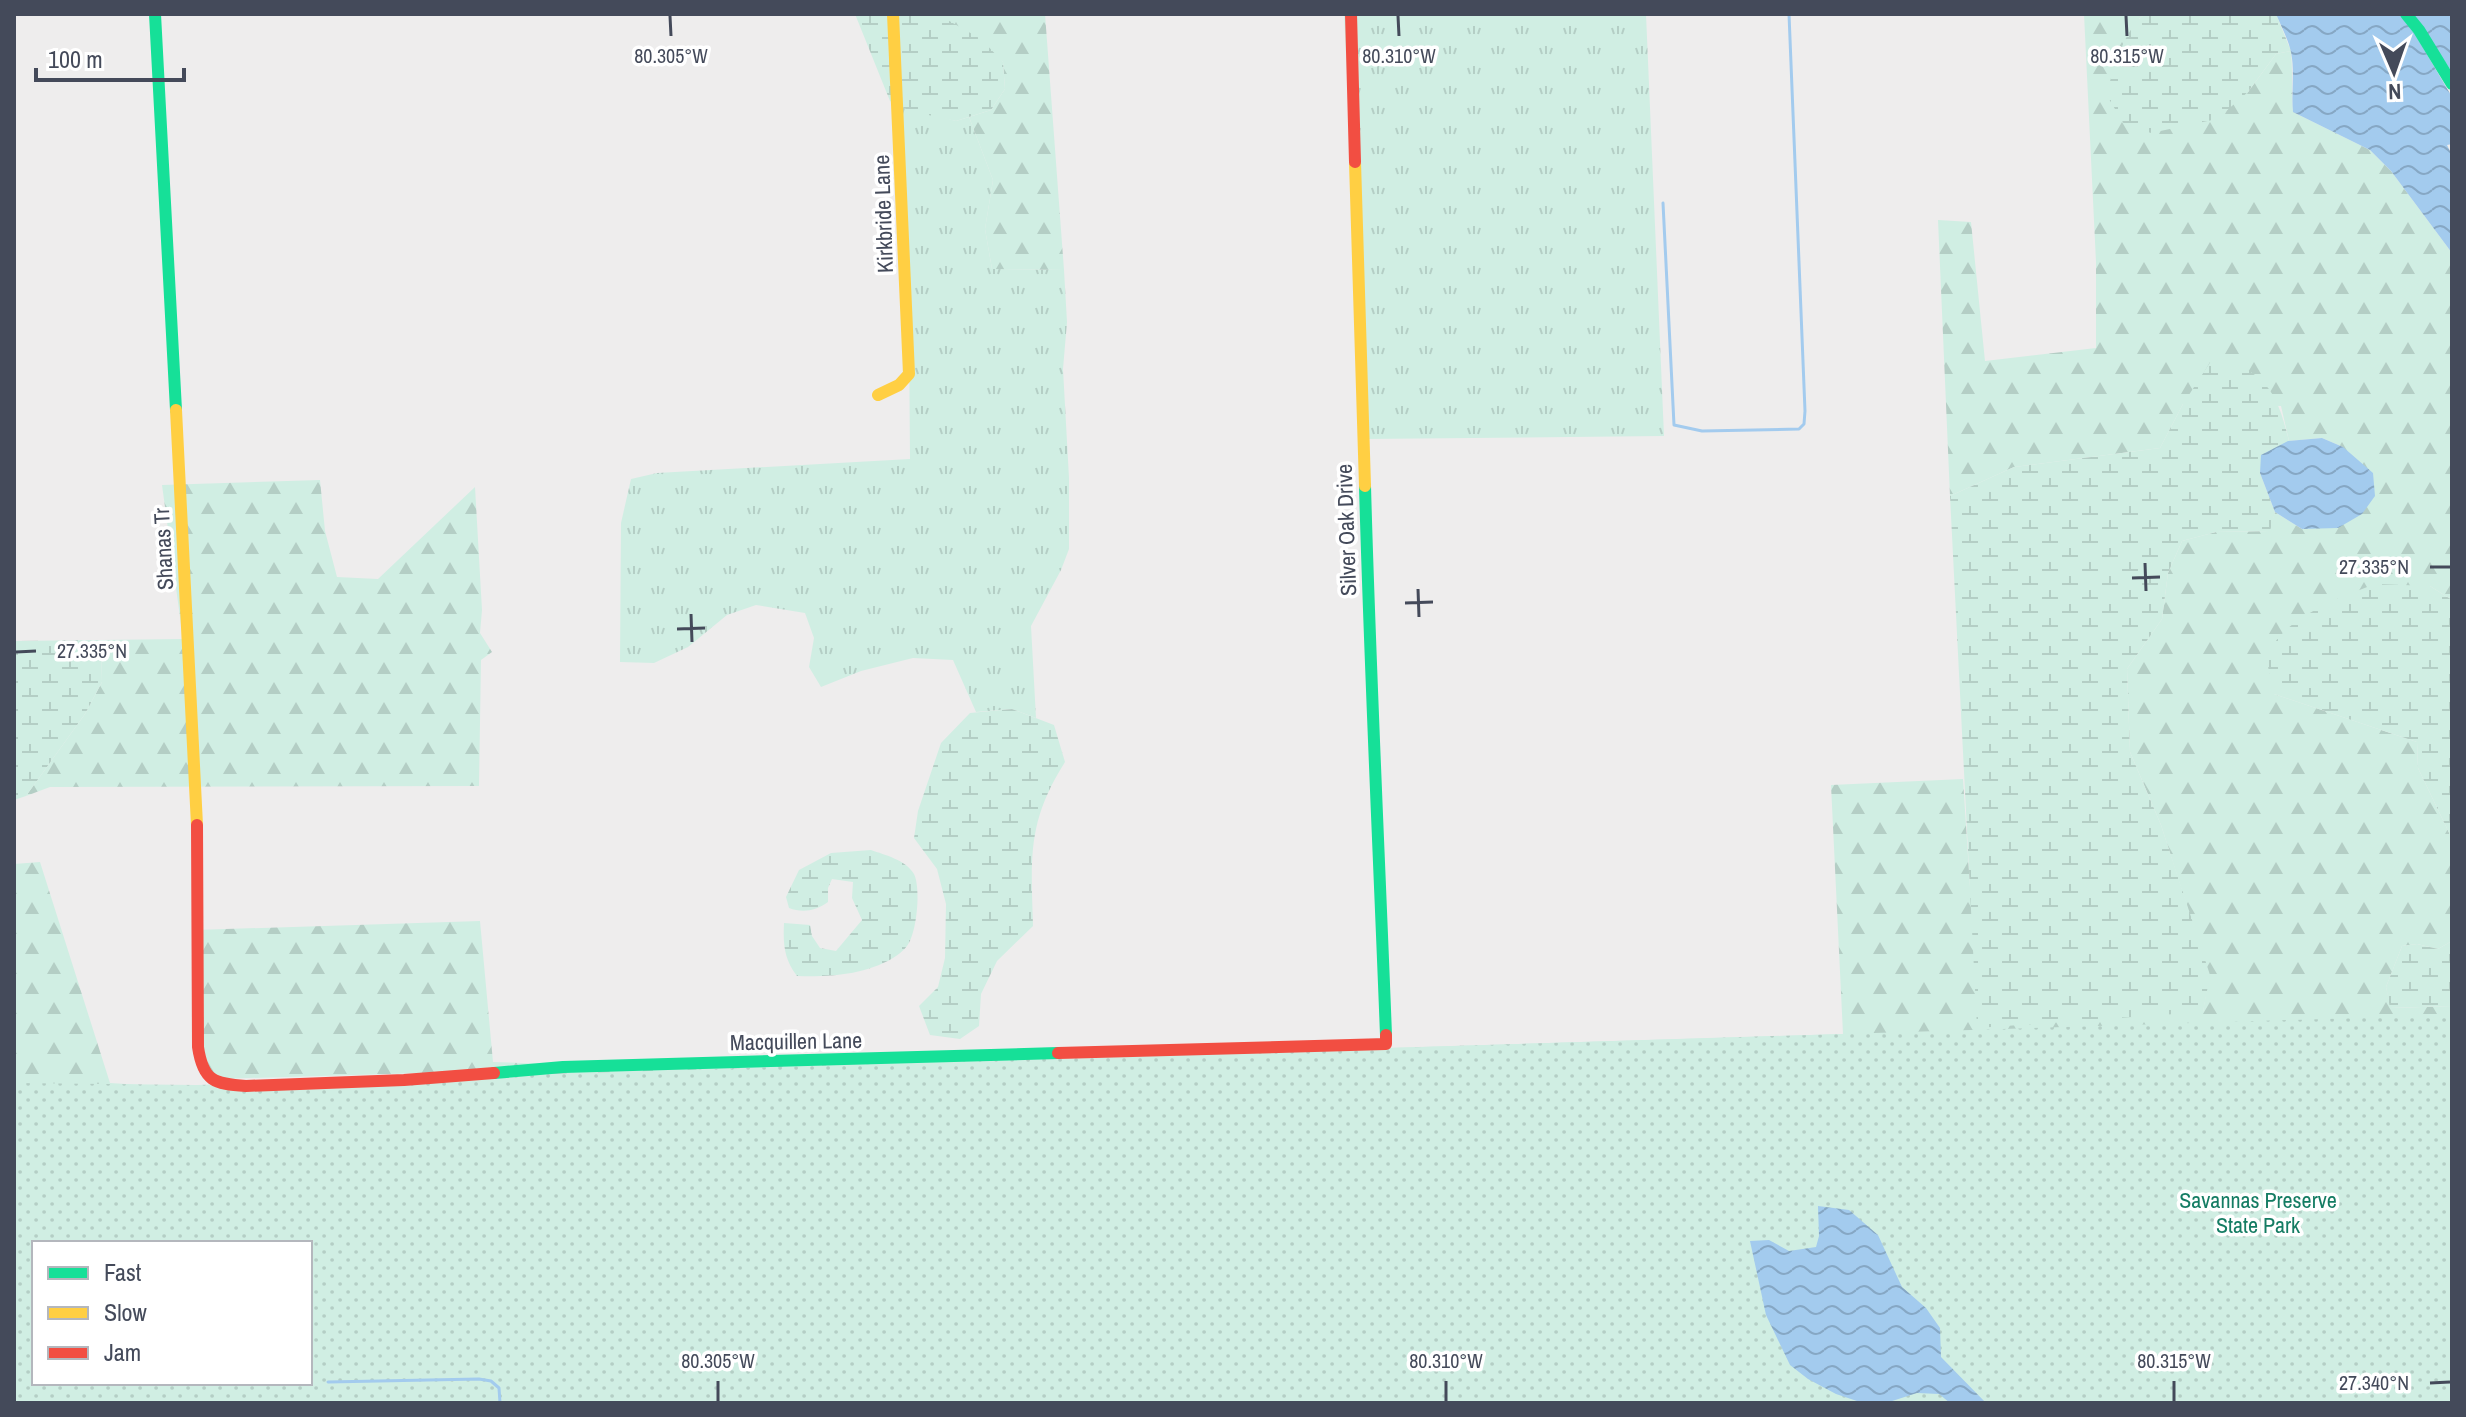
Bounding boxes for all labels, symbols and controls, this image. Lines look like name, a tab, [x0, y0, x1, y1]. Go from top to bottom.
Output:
scale bar	[36, 32, 184, 82]
north arrow	[2354, 32, 2434, 112]
text: 80.305°W	[634, 42, 708, 69]
text: 80.310°W	[1362, 42, 1436, 69]
text: 80.315°W	[2090, 42, 2164, 69]
text: 100 m	[48, 43, 103, 75]
text: N	[2388, 77, 2402, 107]
street label: Kirkbride Lane	[866, 154, 900, 274]
street label: Silver Oak Drive	[1329, 463, 1363, 597]
street label: Shanas Tr	[146, 507, 180, 591]
text: 27.335°N	[2339, 553, 2409, 580]
text: 27.335°N	[57, 637, 127, 664]
street label: Macquillen Lane	[730, 1025, 862, 1057]
park label: Savannas Preserve State Park	[2179, 1185, 2337, 1240]
legend	[32, 1241, 312, 1385]
text: Fast	[104, 1256, 142, 1288]
text: Slow	[104, 1296, 147, 1328]
text: Jam	[104, 1336, 141, 1368]
text: 80.305°W	[681, 1347, 755, 1374]
text: 80.310°W	[1409, 1347, 1483, 1374]
text: 80.315°W	[2137, 1347, 2211, 1374]
text: 27.340°N	[2339, 1369, 2409, 1396]

